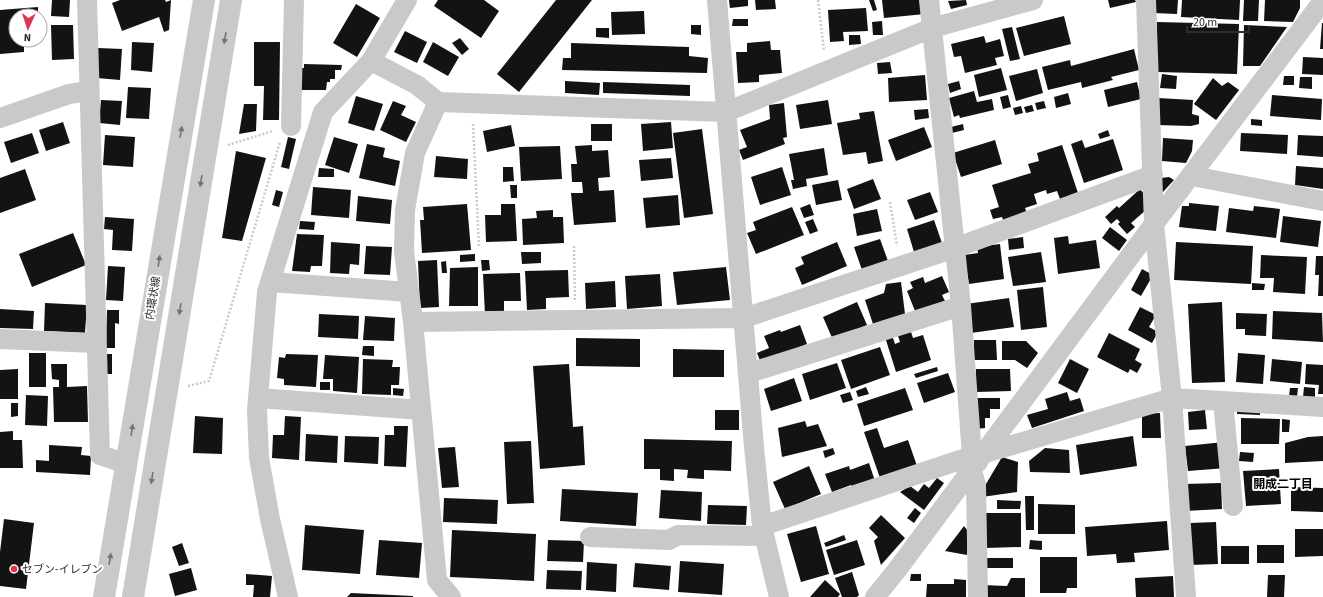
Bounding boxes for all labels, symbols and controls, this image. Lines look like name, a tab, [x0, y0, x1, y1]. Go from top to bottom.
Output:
north arrow	[8, 8, 48, 48]
scale bar	[1187, 8, 1249, 34]
text: 20 m	[1193, 14, 1217, 31]
text: N	[23, 30, 32, 45]
one-way arrow	[222, 32, 228, 45]
one-way arrow	[178, 126, 184, 138]
one-way arrow	[198, 174, 204, 187]
one-way arrow	[156, 254, 162, 267]
street label: 内環状線	[142, 275, 164, 321]
one-way arrow	[177, 303, 183, 315]
one-way arrow	[129, 424, 135, 436]
one-way arrow	[149, 472, 155, 485]
district label: 開成二丁目	[1253, 476, 1313, 493]
one-way arrow	[107, 552, 113, 565]
place label: セブン-イレブン	[22, 562, 102, 577]
marker: セブン-イレブン	[9, 564, 19, 574]

